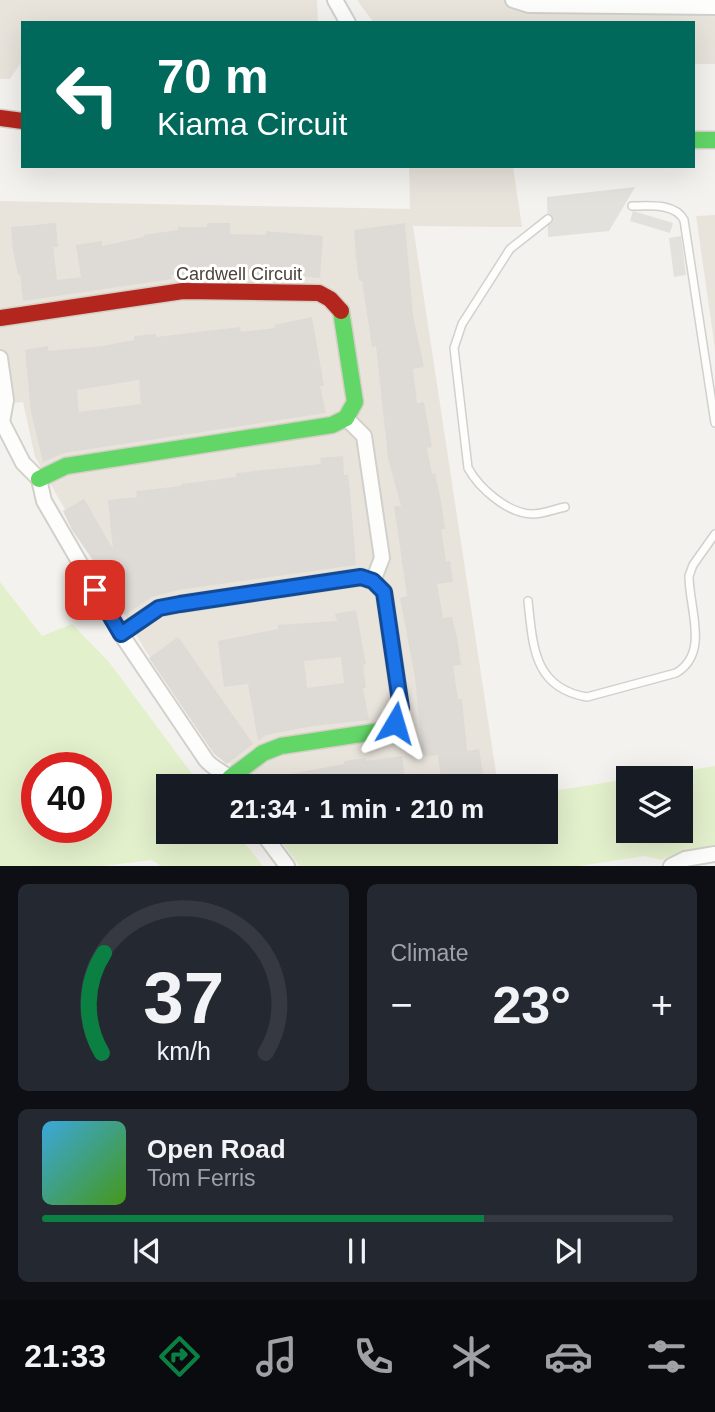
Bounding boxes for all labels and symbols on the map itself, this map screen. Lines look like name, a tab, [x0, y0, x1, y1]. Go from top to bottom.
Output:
street label: Cardwell Circuit	[176, 264, 302, 284]
pin	[65, 560, 125, 620]
position arrow	[358, 686, 432, 760]
speed limit sign: 40	[21, 752, 112, 843]

